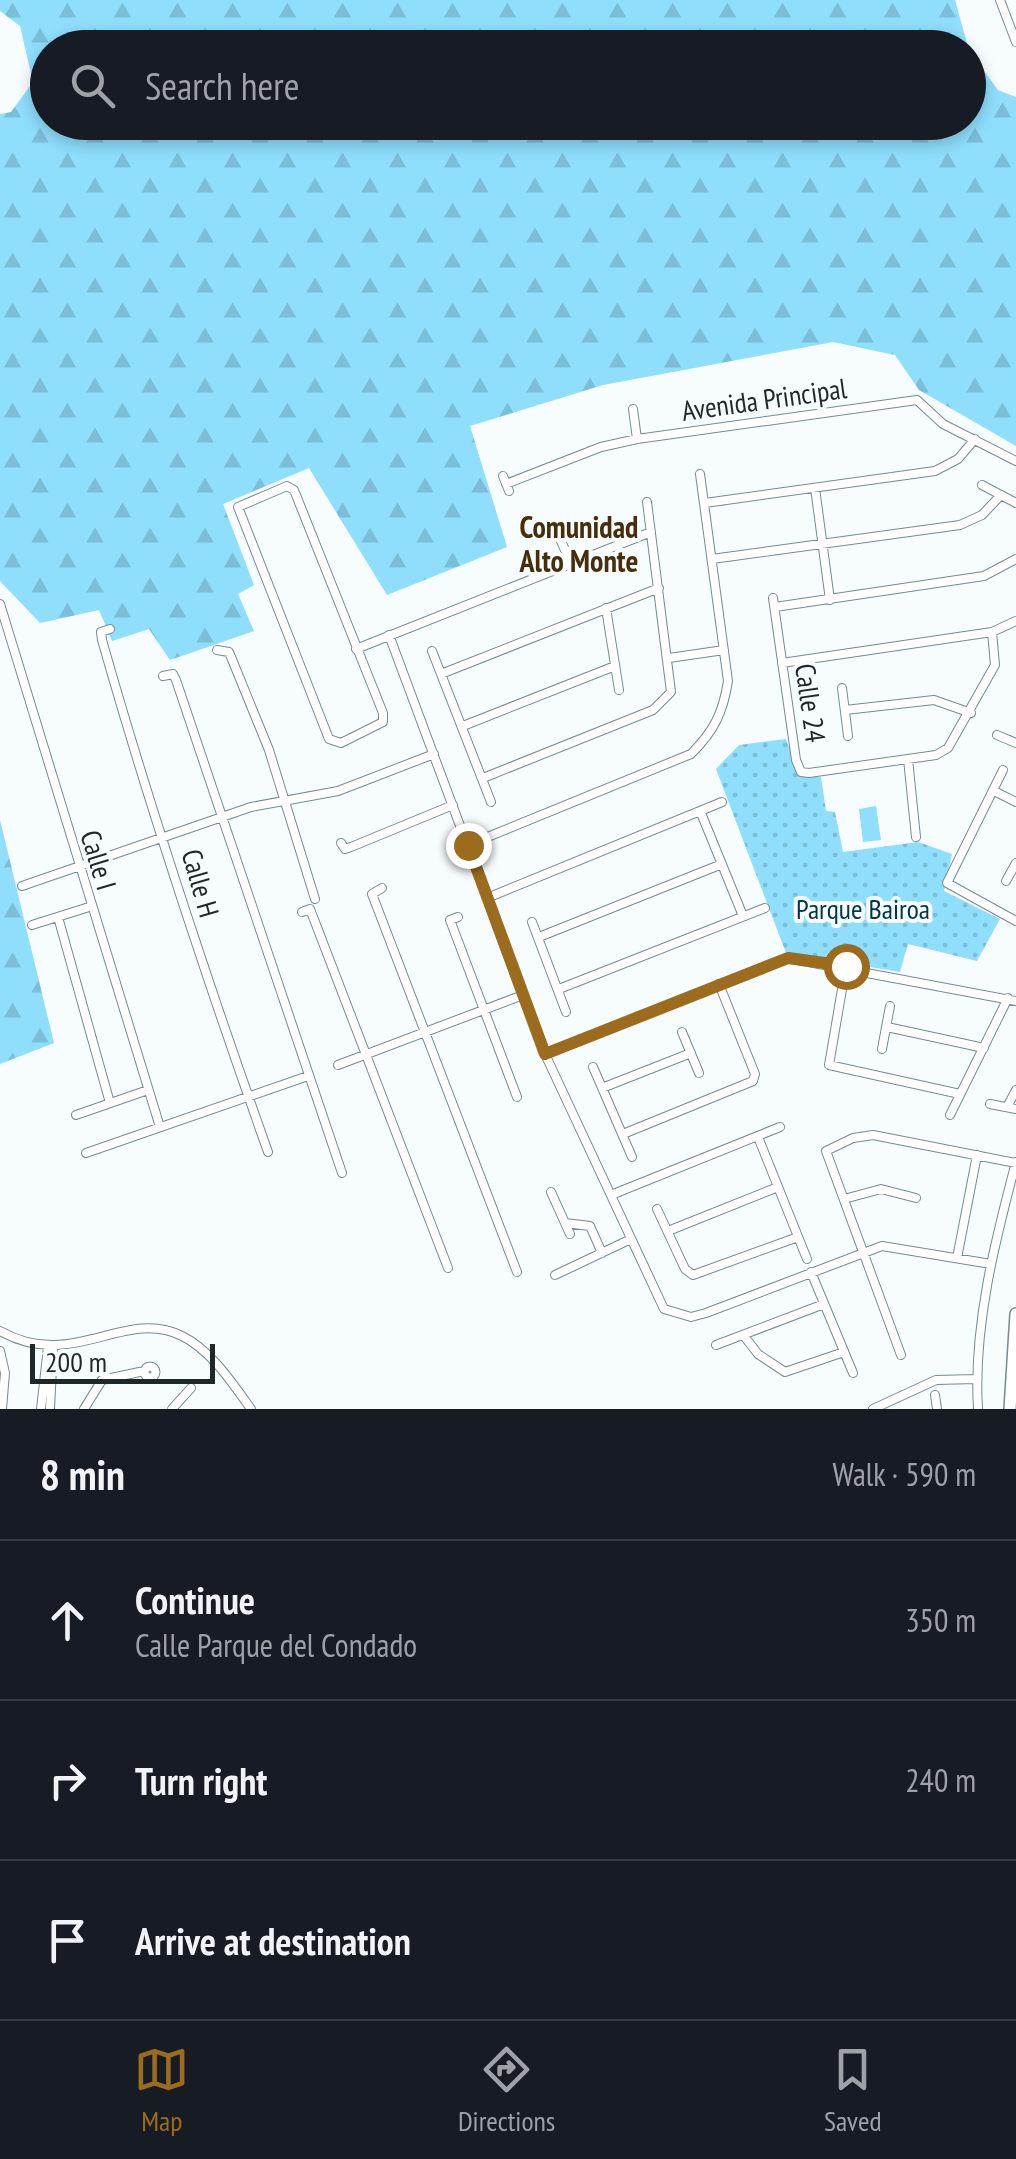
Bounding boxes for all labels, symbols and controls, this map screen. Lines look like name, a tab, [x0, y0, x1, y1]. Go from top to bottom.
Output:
search box	[30, 30, 986, 140]
icon: search	[65, 58, 120, 113]
text: Search here	[145, 61, 299, 110]
street label: Avenida Principal	[679, 369, 849, 429]
district label: Comunidad Alto Monte	[519, 507, 638, 580]
street label: Calle 24	[787, 661, 835, 745]
route end	[446, 823, 492, 869]
street label: Calle I	[72, 826, 126, 894]
street label: Calle H	[174, 845, 228, 921]
park label: Parque Bairoa	[796, 890, 930, 927]
route start	[824, 944, 870, 990]
scale bar	[30, 1339, 215, 1384]
text: 200 m	[45, 1343, 107, 1380]
text: 8 min	[40, 1447, 125, 1502]
text: Walk · 590 m	[832, 1453, 976, 1495]
text: Continue	[135, 1575, 255, 1624]
icon: ahead	[40, 1593, 95, 1648]
text: 350 m	[905, 1599, 976, 1641]
text: Calle Parque del Condado	[135, 1624, 417, 1666]
icon: right	[40, 1753, 95, 1808]
text: Turn right	[135, 1756, 267, 1805]
text: 240 m	[905, 1759, 976, 1801]
icon: arrive	[40, 1913, 95, 1968]
text: Arrive at destination	[135, 1916, 411, 1965]
tab: Map	[134, 2042, 189, 2139]
tab: Directions	[458, 2042, 555, 2139]
tab: Saved	[824, 2042, 882, 2139]

